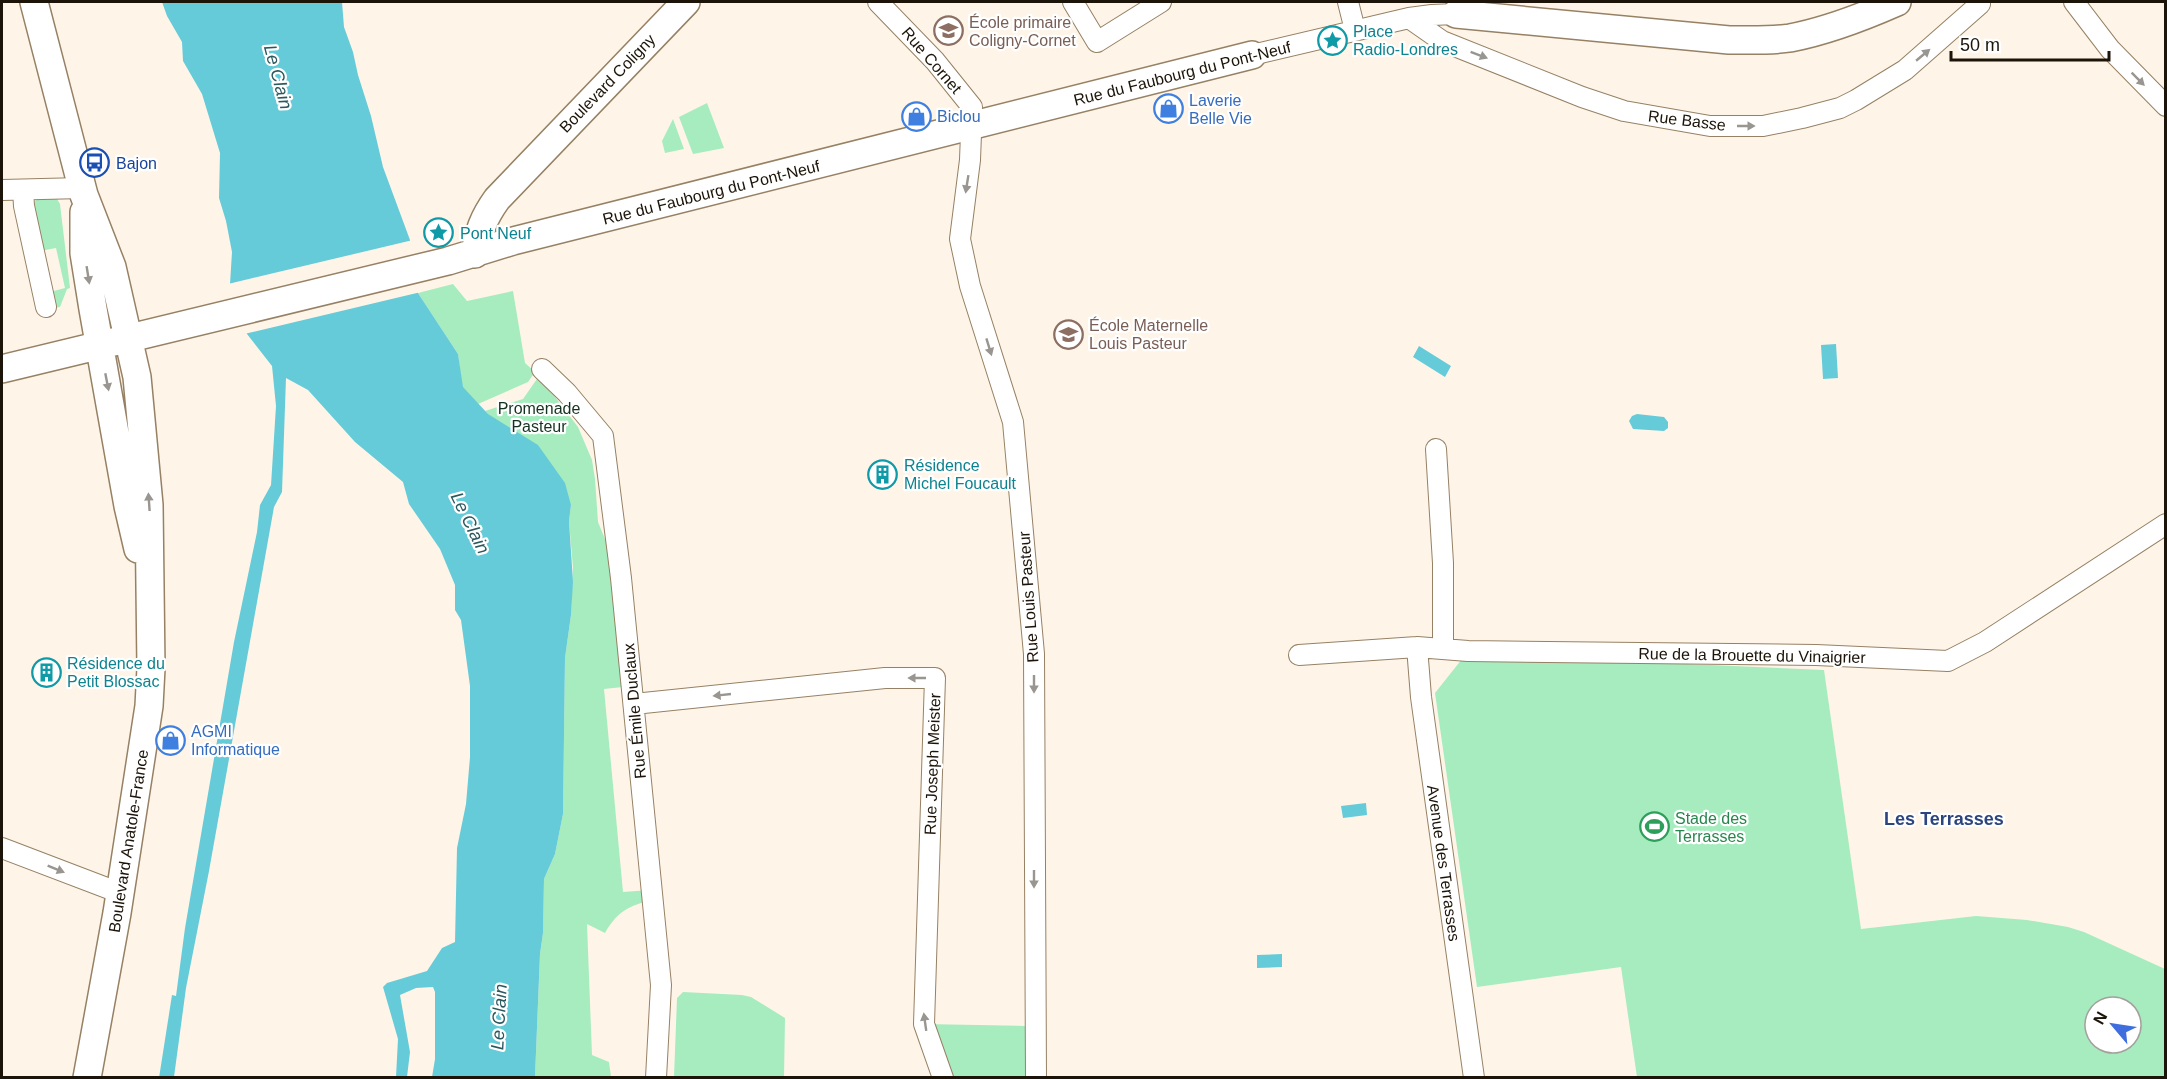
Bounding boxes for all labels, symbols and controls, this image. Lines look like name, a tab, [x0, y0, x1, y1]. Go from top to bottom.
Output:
place label: École primaire Coligny-Cornet	[969, 13, 1076, 49]
school or university icon: École primaire Coligny-Cornet	[932, 15, 964, 47]
place label: Place Radio-Londres	[1353, 23, 1458, 58]
street label: Rue Cornet	[898, 24, 965, 97]
place icon: Place Radio-Londres	[1316, 24, 1348, 56]
scale bar	[1951, 24, 2108, 62]
street label: Boulevard Coligny	[556, 31, 659, 136]
text: 50 m	[1960, 35, 2000, 55]
street label: Rue du Faubourg du Pont-Neuf	[1072, 38, 1293, 109]
water label: Le Clain	[260, 43, 296, 111]
one-way arrow	[1915, 48, 1931, 61]
one-way arrow	[1470, 51, 1488, 61]
one-way arrow	[2130, 72, 2145, 86]
place label: Laverie Belle Vie	[1189, 92, 1252, 127]
shop icon: Laverie Belle Vie	[1152, 93, 1184, 125]
shop icon: Biclou	[900, 100, 932, 132]
street label: Rue Basse	[1647, 107, 1727, 134]
place label: Biclou	[937, 108, 981, 125]
one-way arrow	[1737, 121, 1756, 131]
bus stop icon: Bajon	[79, 147, 111, 179]
place label: Bajon	[116, 155, 157, 172]
street label: Rue du Faubourg du Pont-Neuf	[601, 157, 822, 228]
one-way arrow	[963, 175, 972, 194]
place icon: Pont Neuf	[423, 217, 455, 249]
place label: Pont Neuf	[460, 225, 532, 242]
one-way arrow	[83, 265, 92, 284]
place label: École Maternelle Louis Pasteur	[1089, 316, 1208, 352]
school or university icon: École Maternelle Louis Pasteur	[1052, 318, 1084, 350]
one-way arrow	[985, 338, 994, 356]
one-way arrow	[103, 373, 112, 392]
park label: Promenade Pasteur	[498, 400, 580, 435]
place label: Résidence Michel Foucault	[904, 457, 1017, 492]
building icon: Résidence Michel Foucault	[867, 458, 899, 490]
water label: Le Clain	[447, 489, 493, 557]
one-way arrow	[144, 492, 153, 511]
street label: Rue Louis Pasteur	[1015, 530, 1042, 663]
street label: Rue Émile Duclaux	[619, 642, 649, 780]
street label: Rue de la Brouette du Vinaigrier	[1638, 645, 1866, 666]
place label: Résidence du Petit Blossac	[67, 655, 165, 690]
building icon: Résidence du Petit Blossac	[30, 656, 62, 688]
one-way arrow	[907, 673, 926, 683]
one-way arrow	[1029, 675, 1039, 694]
one-way arrow	[713, 690, 732, 700]
street label: Rue Joseph Meister	[922, 692, 944, 835]
place label: AGMI Informatique	[191, 723, 280, 758]
shop icon: AGMI Informatique	[154, 724, 186, 756]
street label: Boulevard Anatole-France	[106, 748, 151, 934]
street label: Avenue des Terrasses	[1424, 784, 1463, 942]
district label: Les Terrasses	[1884, 809, 2004, 829]
place label: Stade des Terrasses	[1675, 810, 1747, 845]
sports icon: Stade des Terrasses	[1638, 811, 1670, 843]
one-way arrow	[47, 865, 65, 874]
one-way arrow	[1029, 870, 1039, 889]
water label: Le Clain	[487, 983, 511, 1051]
north arrow	[2083, 995, 2143, 1055]
text: N	[2090, 1009, 2111, 1027]
one-way arrow	[920, 1012, 930, 1031]

